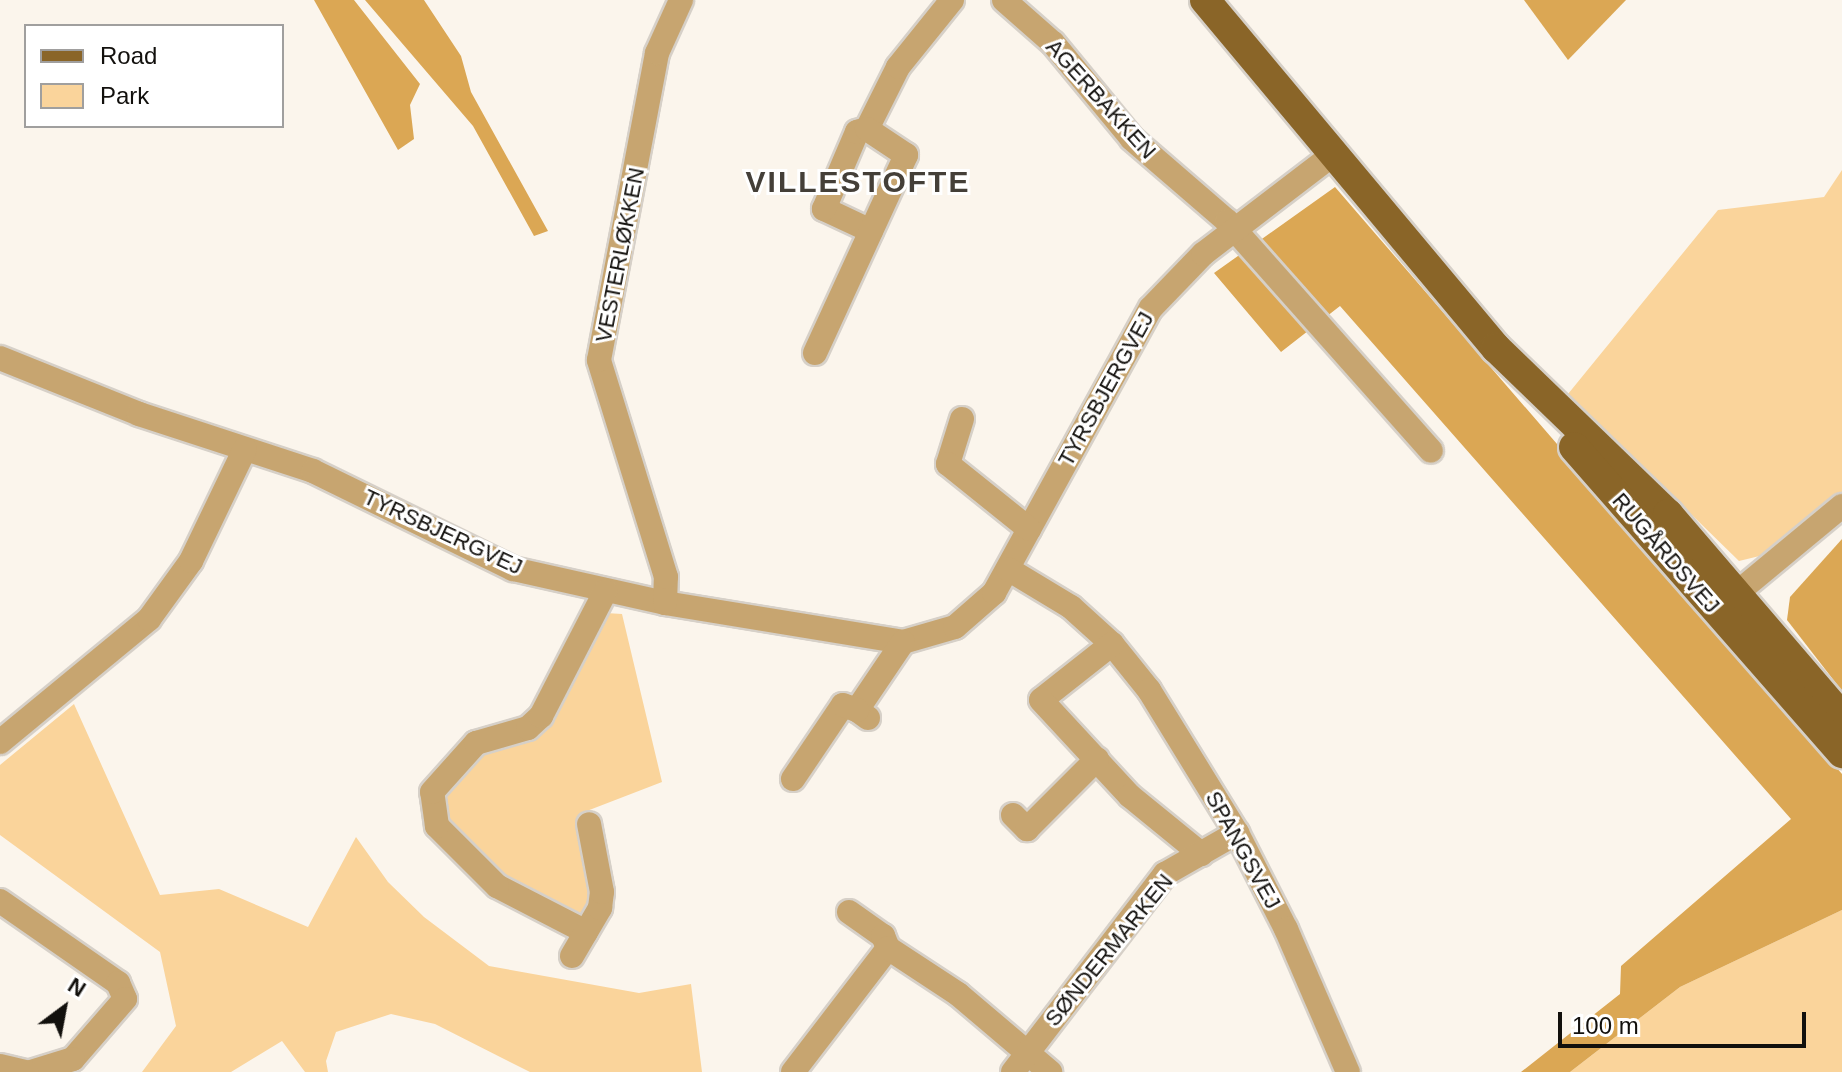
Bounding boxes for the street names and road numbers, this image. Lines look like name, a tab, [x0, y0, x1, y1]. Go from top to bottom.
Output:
street label: AGERBAKKEN	[1040, 34, 1162, 164]
street label: VESTERLØKKEN	[590, 165, 650, 345]
street label: TYRSBJERGVEJ	[1053, 307, 1159, 471]
street label: TYRSBJERGVEJ	[359, 484, 527, 580]
street label: RUGÅRDSVEJ	[1607, 488, 1725, 618]
street label: SPANGSVEJ	[1200, 787, 1286, 913]
street label: SØNDERMARKEN	[1040, 869, 1178, 1031]

